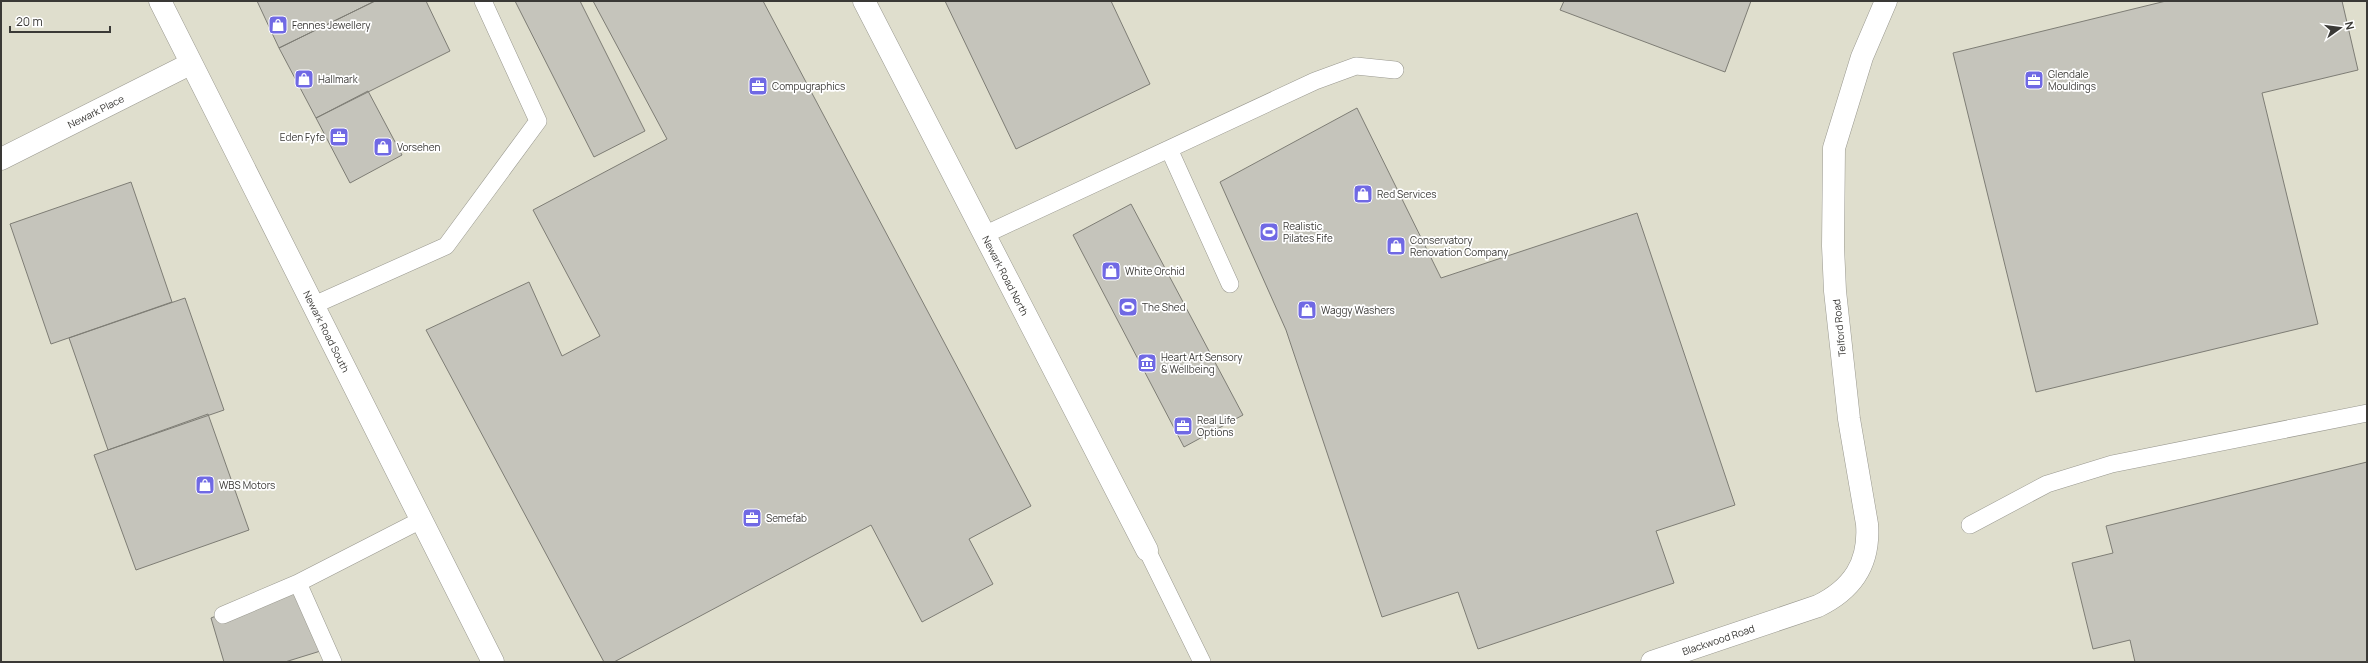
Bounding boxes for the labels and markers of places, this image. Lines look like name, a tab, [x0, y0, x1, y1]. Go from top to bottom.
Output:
shop icon: Fennes Jewellery	[267, 14, 289, 36]
place label: Fennes Jewellery	[292, 18, 371, 32]
place label: Glendale Mouldings	[2048, 67, 2096, 93]
shop icon: Hallmark	[293, 68, 315, 90]
office icon: Glendale Mouldings	[2023, 69, 2045, 91]
place label: Hallmark	[318, 72, 359, 86]
office icon: Compugraphics	[747, 75, 769, 97]
place label: Compugraphics	[772, 79, 845, 93]
office icon: Eden Fyfe	[328, 126, 350, 148]
place label: Eden Fyfe	[280, 130, 325, 144]
shop icon: Vorsehen	[372, 136, 394, 158]
place label: Vorsehen	[397, 140, 440, 154]
shop icon: Red Services	[1352, 183, 1374, 205]
place label: Red Services	[1377, 187, 1437, 201]
place label: Realistic Pilates Fife	[1283, 219, 1333, 245]
sports icon: Realistic Pilates Fife	[1258, 221, 1280, 243]
place label: Conservatory Renovation Company	[1410, 233, 1509, 259]
shop icon: Conservatory Renovation Company	[1385, 235, 1407, 257]
shop icon: White Orchid	[1100, 260, 1122, 282]
place label: White Orchid	[1125, 264, 1185, 278]
sports icon: The Shed	[1117, 296, 1139, 318]
shop icon: Waggy Washers	[1296, 299, 1318, 321]
place label: The Shed	[1142, 300, 1186, 314]
place label: Waggy Washers	[1321, 303, 1395, 317]
place label: Heart Art Sensory & Wellbeing	[1161, 350, 1243, 376]
museum icon: Heart Art Sensory & Wellbeing	[1136, 352, 1158, 374]
place label: Real Life Options	[1197, 413, 1236, 439]
office icon: Real Life Options	[1172, 415, 1194, 437]
shop icon: WBS Motors	[194, 474, 216, 496]
place label: WBS Motors	[219, 478, 275, 492]
office icon: Semefab	[741, 507, 763, 529]
place label: Semefab	[766, 511, 807, 525]

